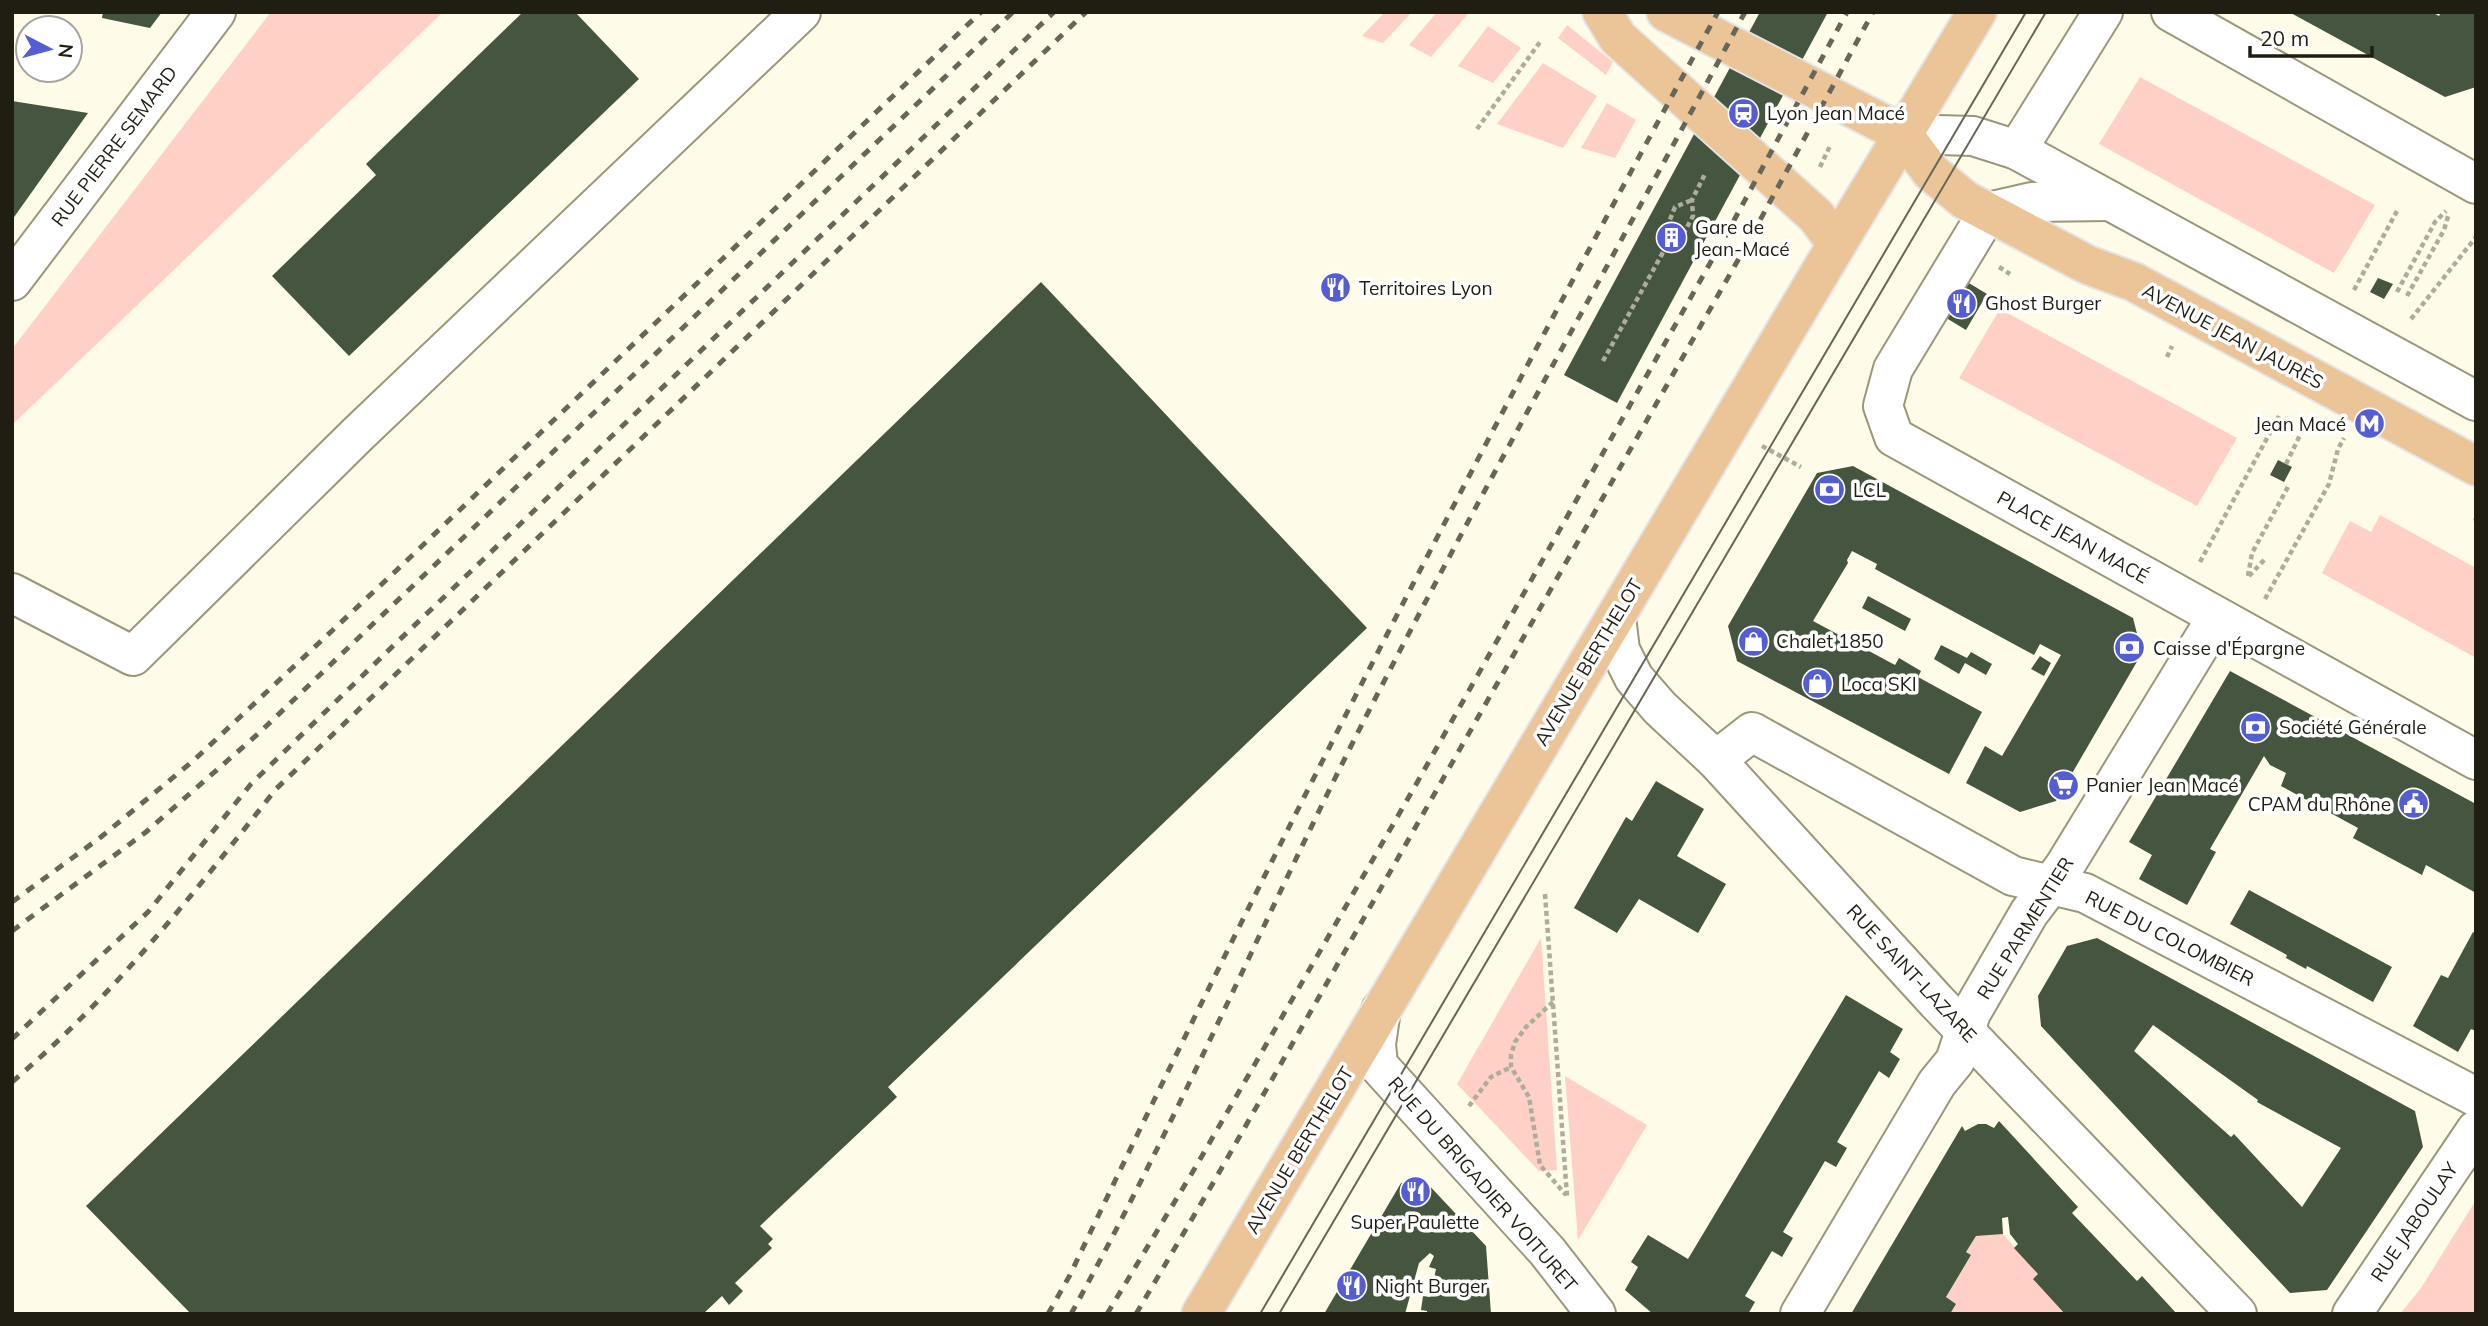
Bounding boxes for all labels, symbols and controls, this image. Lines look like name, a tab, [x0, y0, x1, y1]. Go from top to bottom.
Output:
north arrow	[14, 14, 84, 84]
scale bar	[2250, 14, 2372, 58]
text: 20 m	[2260, 25, 2309, 51]
text: N	[53, 42, 79, 59]
street label: RUE PIERRE SEMARD	[46, 61, 182, 231]
station icon: Lyon Jean Macé	[1727, 96, 1761, 130]
place label: Lyon Jean Macé	[1767, 101, 1905, 125]
place label: Gare de Jean-Macé	[1695, 215, 1790, 261]
building icon: Gare de Jean-Macé	[1655, 221, 1689, 255]
restaurant icon: Territoires Lyon	[1319, 271, 1353, 305]
place label: Territoires Lyon	[1359, 276, 1493, 300]
street label: AVENUE JEAN JAURÈS	[2138, 278, 2328, 394]
restaurant icon: Ghost Burger	[1945, 286, 1979, 320]
place label: Ghost Burger	[1985, 291, 2101, 315]
metro station icon: Jean Macé	[2352, 407, 2386, 441]
place label: Jean Macé	[2255, 412, 2346, 436]
bank icon: LCL	[1813, 473, 1847, 507]
place label: LCL	[1853, 478, 1887, 502]
street label: PLACE JEAN MACÉ	[1993, 485, 2153, 589]
street label: AVENUE BERTHELOT	[1529, 574, 1648, 750]
shop icon: Chalet 1850	[1736, 624, 1770, 658]
place label: Chalet 1850	[1776, 629, 1884, 653]
bank icon: Caisse d'Épargne	[2113, 631, 2147, 665]
place label: Caisse d'Épargne	[2153, 636, 2305, 660]
shop icon: Loca SKI	[1801, 667, 1835, 701]
place label: Loca SKI	[1841, 672, 1917, 696]
bank icon: Société Générale	[2239, 710, 2273, 744]
place label: Société Générale	[2279, 715, 2427, 739]
supermarket icon: Panier Jean Macé	[2046, 768, 2080, 802]
place label: Panier Jean Macé	[2086, 773, 2239, 797]
public building icon: CPAM du Rhône	[2397, 787, 2431, 821]
place label: CPAM du Rhône	[2248, 792, 2391, 816]
street label: RUE PARMENTIER	[1971, 852, 2079, 1004]
street label: RUE DU COLOMBIER	[2082, 885, 2258, 991]
street label: RUE SAINT-LAZARE	[1842, 899, 1982, 1047]
street label: AVENUE BERTHELOT	[1240, 1062, 1359, 1238]
street label: RUE DU BRIGADIER VOITURET	[1383, 1072, 1583, 1297]
street label: RUE JABOULAY	[2365, 1157, 2463, 1286]
restaurant icon: Super Paulette	[1398, 1174, 1432, 1208]
place label: Super Paulette	[1351, 1210, 1479, 1234]
restaurant icon: Night Burger	[1335, 1269, 1369, 1303]
place label: Night Burger	[1375, 1274, 1487, 1298]

